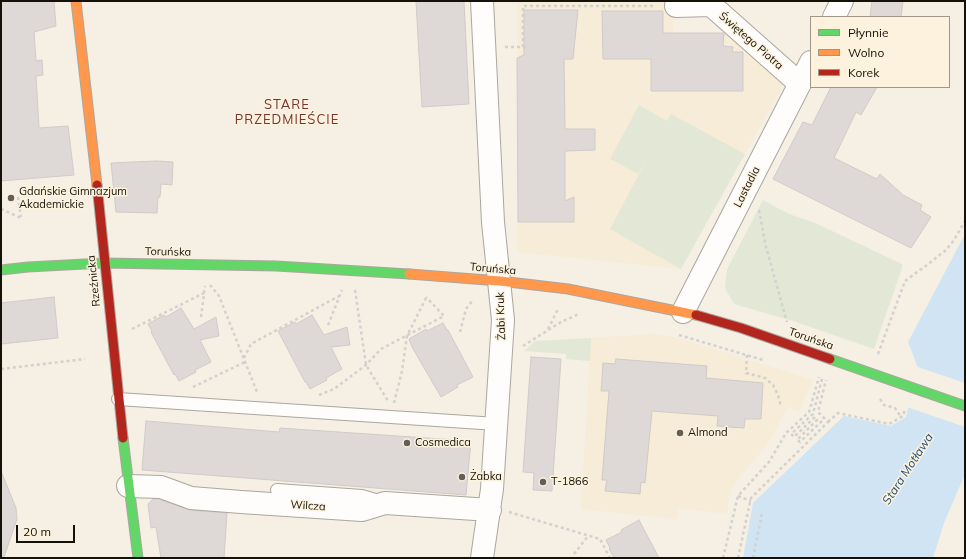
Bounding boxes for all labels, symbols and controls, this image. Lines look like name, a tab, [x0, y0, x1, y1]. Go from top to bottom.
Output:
street label: Świętego Piotra	[716, 9, 786, 73]
legend	[810, 16, 950, 88]
text: Płynnie	[848, 25, 889, 40]
text: Wolno	[848, 45, 884, 60]
text: Korek	[848, 65, 879, 80]
district label: STARE PRZEDMIEŚCIE	[235, 97, 339, 128]
street label: Lastadia	[731, 164, 763, 210]
place label: Gdańskie Gimnazjum Akademickie	[19, 185, 127, 211]
marker: Gdańskie Gimnazjum Akademickie	[6, 193, 16, 203]
street label: Toruńska	[145, 245, 191, 259]
street label: Rzeźnicka	[85, 255, 103, 307]
street label: Toruńska	[469, 260, 517, 278]
street label: Żabi Kruk	[494, 292, 508, 340]
street label: Toruńska	[787, 325, 835, 353]
place label: Almond	[688, 426, 728, 440]
marker: Almond	[675, 428, 685, 438]
water label: Stara Motława	[880, 431, 936, 507]
place label: Cosmedica	[415, 436, 471, 450]
marker: Cosmedica	[402, 438, 412, 448]
place label: Żabka	[470, 470, 502, 484]
marker: Żabka	[457, 472, 467, 482]
place label: T-1866	[551, 475, 588, 489]
marker: T-1866	[538, 477, 548, 487]
street label: Wilcza	[290, 498, 326, 514]
scale bar	[18, 517, 77, 543]
text: 20 m	[23, 524, 51, 539]

